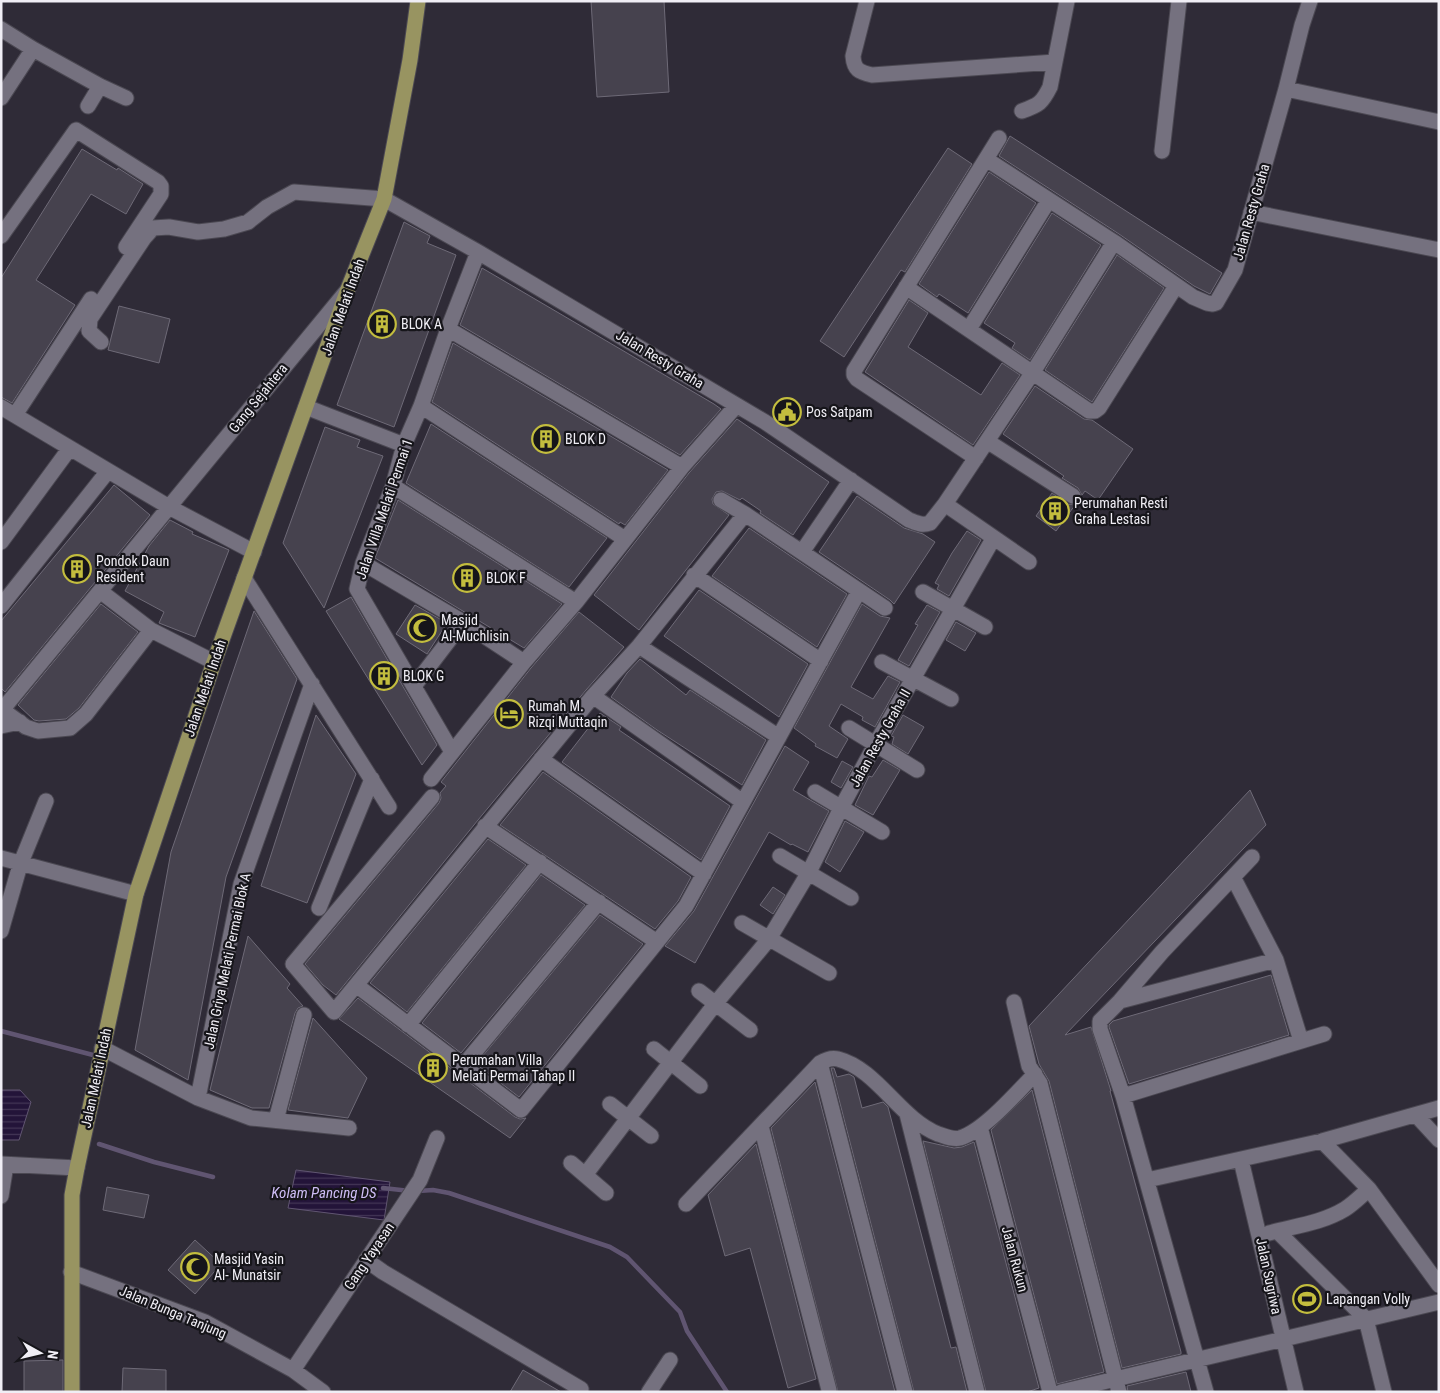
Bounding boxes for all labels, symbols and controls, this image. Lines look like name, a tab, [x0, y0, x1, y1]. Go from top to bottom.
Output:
street label: Jalan Resty Graha	[1230, 162, 1272, 262]
street label: Jalan Melati Indah	[318, 256, 368, 358]
building icon: BLOK A	[367, 309, 397, 339]
place label: BLOK A	[401, 316, 442, 332]
street label: Jalan Resty Graha	[613, 327, 707, 391]
street label: Gang Sejahtera	[225, 360, 291, 436]
public building icon: Pos Satpam	[772, 397, 802, 427]
place label: Pos Satpam	[806, 404, 873, 420]
building icon: BLOK D	[531, 424, 561, 454]
place label: BLOK D	[565, 431, 606, 447]
street label: Jalan Villa Melati Permai 1	[352, 437, 416, 581]
place label: Perumahan Resti Graha Lestasi	[1074, 495, 1168, 527]
building icon: Perumahan Resti Graha Lestasi	[1040, 496, 1070, 526]
place label: Pondok Daun Resident	[96, 553, 169, 585]
building icon: Pondok Daun Resident	[62, 554, 92, 584]
building icon: BLOK F	[452, 563, 482, 593]
place label: BLOK F	[486, 570, 526, 586]
place label: Masjid Al-Muchlisin	[441, 612, 509, 644]
mosque icon: Masjid Al-Muchlisin	[407, 613, 437, 643]
street label: Jalan Melati Indah	[181, 637, 229, 739]
building icon: BLOK G	[369, 661, 399, 691]
place label: BLOK G	[403, 668, 444, 684]
street label: Jalan Resty Graha II	[846, 686, 914, 790]
place label: Rumah M. Rizqi Muttaqin	[528, 698, 607, 730]
hotel icon: Rumah M. Rizqi Muttaqin	[494, 699, 524, 729]
street label: Jalan Griya Melati Permai Blok A	[200, 871, 254, 1051]
street label: Jalan Melati Indah	[78, 1027, 114, 1129]
place label: Perumahan Villa Melati Permai Tahap II	[452, 1052, 575, 1084]
building icon: Perumahan Villa Melati Permai Tahap II	[418, 1053, 448, 1083]
water label: Kolam Pancing DS	[271, 1184, 377, 1202]
street label: Gang Yayasan	[341, 1219, 397, 1293]
street label: Jalan Rukun	[999, 1224, 1031, 1294]
street label: Jalan Sugriwa	[1253, 1236, 1285, 1316]
place label: Masjid Yasin Al- Munatsir	[214, 1251, 284, 1283]
mosque icon: Masjid Yasin Al- Munatsir	[180, 1252, 210, 1282]
street label: Jalan Bunga Tanjung	[117, 1282, 229, 1342]
sports icon: Lapangan Volly	[1292, 1284, 1322, 1314]
place label: Lapangan Volly	[1326, 1291, 1410, 1307]
north arrow	[15, 1328, 65, 1378]
text: N	[44, 1349, 61, 1360]

